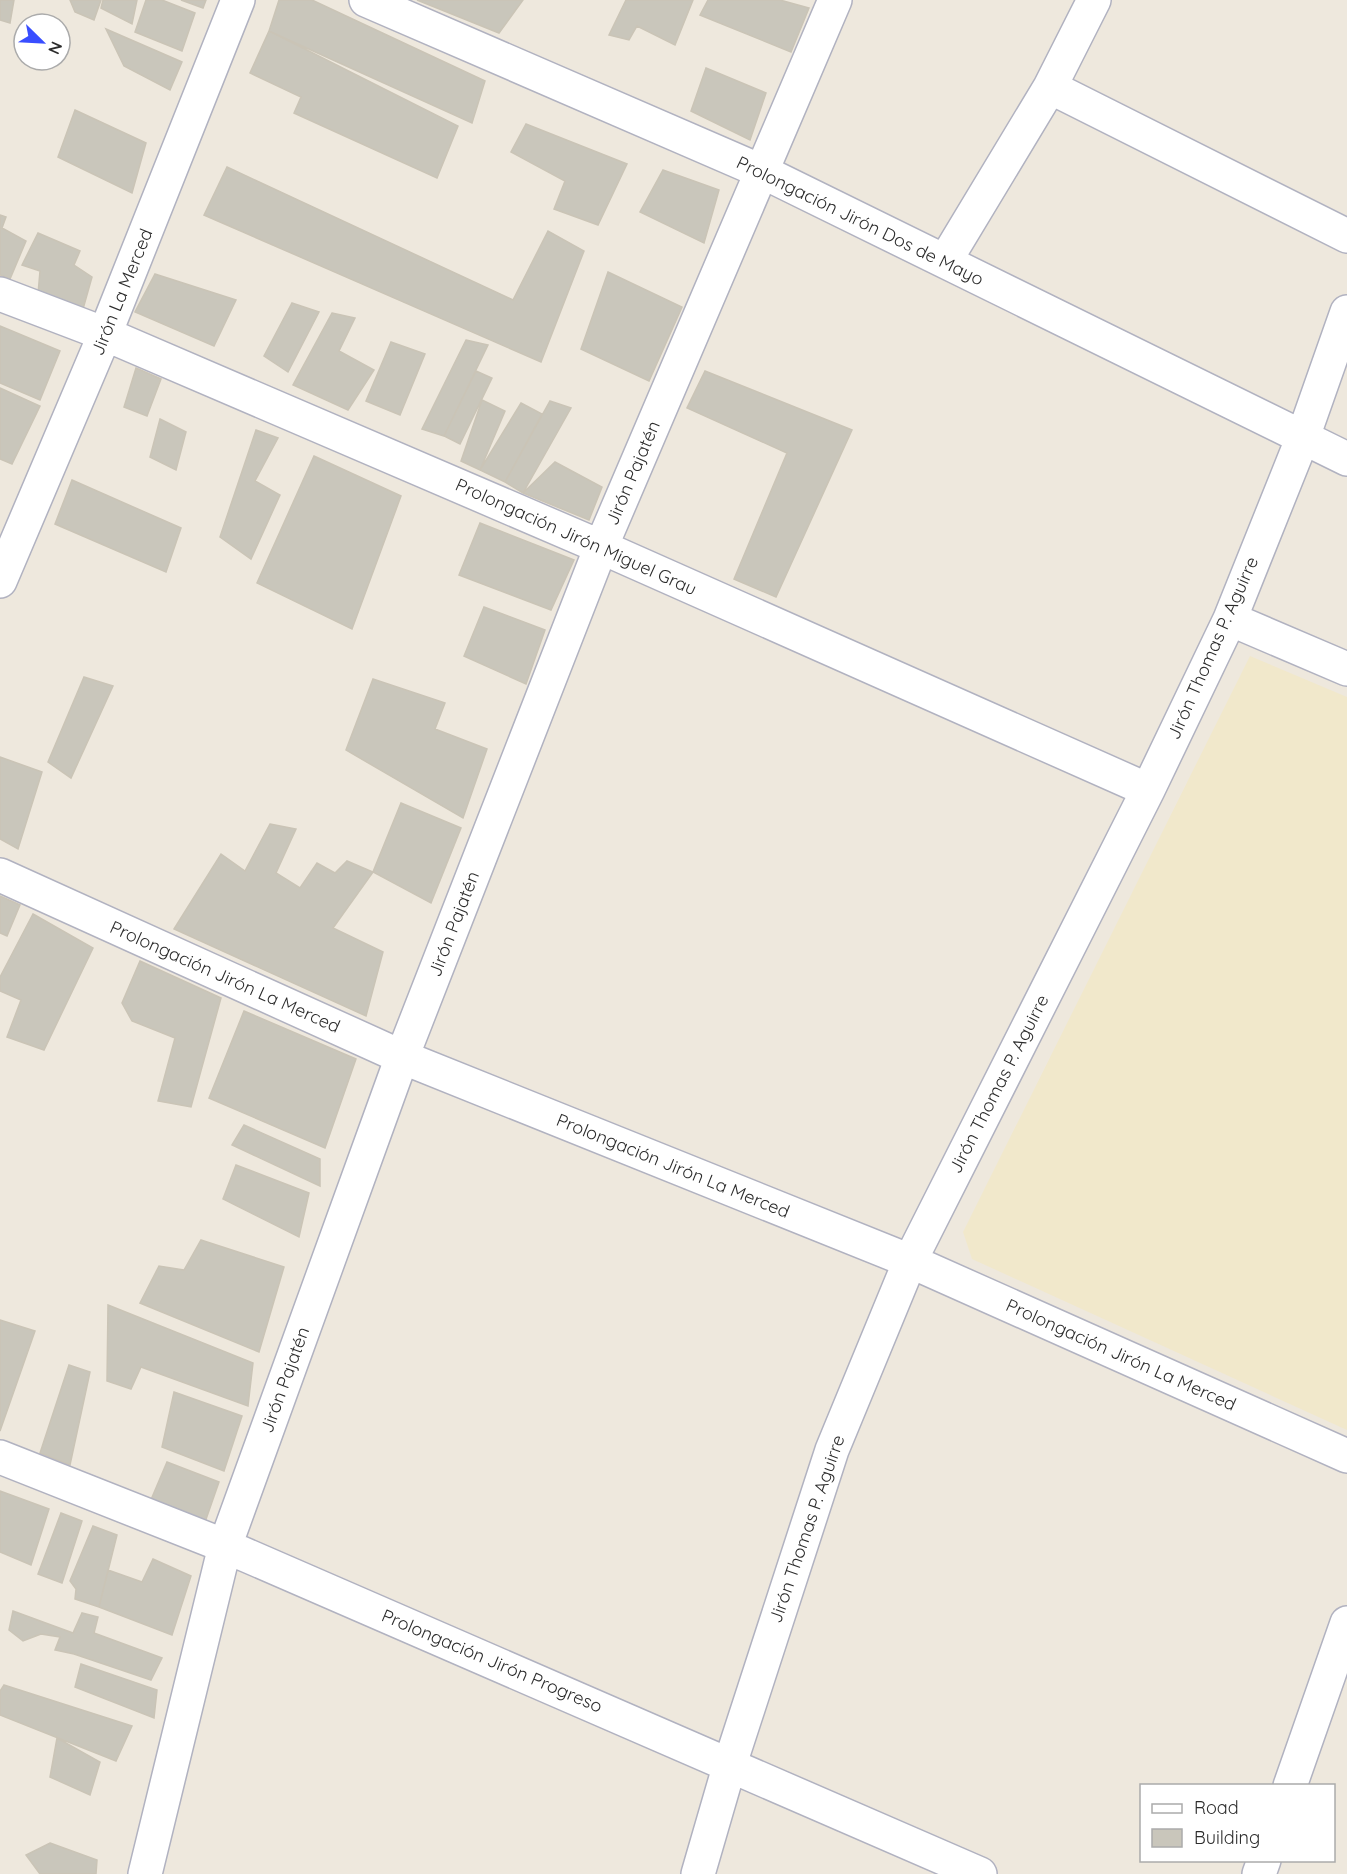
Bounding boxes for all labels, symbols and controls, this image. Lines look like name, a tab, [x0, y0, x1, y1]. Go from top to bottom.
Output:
north arrow	[12, 12, 72, 72]
text: N	[44, 39, 67, 58]
street label: Prolongación Jirón Dos de Mayo	[733, 151, 988, 291]
street label: Jirón La Merced	[86, 225, 157, 359]
street label: Jirón Pajatén	[600, 417, 665, 528]
street label: Prolongación Jirón Miguel Grau	[452, 473, 700, 600]
street label: Jirón Thomas P. Aguirre	[1162, 553, 1263, 743]
street label: Jirón Pajatén	[423, 868, 484, 980]
street label: Prolongación Jirón La Merced	[107, 915, 344, 1038]
street label: Jirón Thomas P. Aguirre	[943, 991, 1054, 1177]
street label: Prolongación Jirón La Merced	[553, 1108, 793, 1223]
street label: Prolongación Jirón La Merced	[1003, 1293, 1240, 1416]
street label: Jirón Pajatén	[255, 1324, 314, 1436]
street label: Jirón Thomas P. Aguirre	[764, 1432, 850, 1626]
street label: Prolongación Jirón Progreso	[378, 1604, 606, 1718]
legend	[1140, 1784, 1335, 1862]
text: Road	[1194, 1796, 1239, 1819]
text: Building	[1194, 1826, 1260, 1849]

